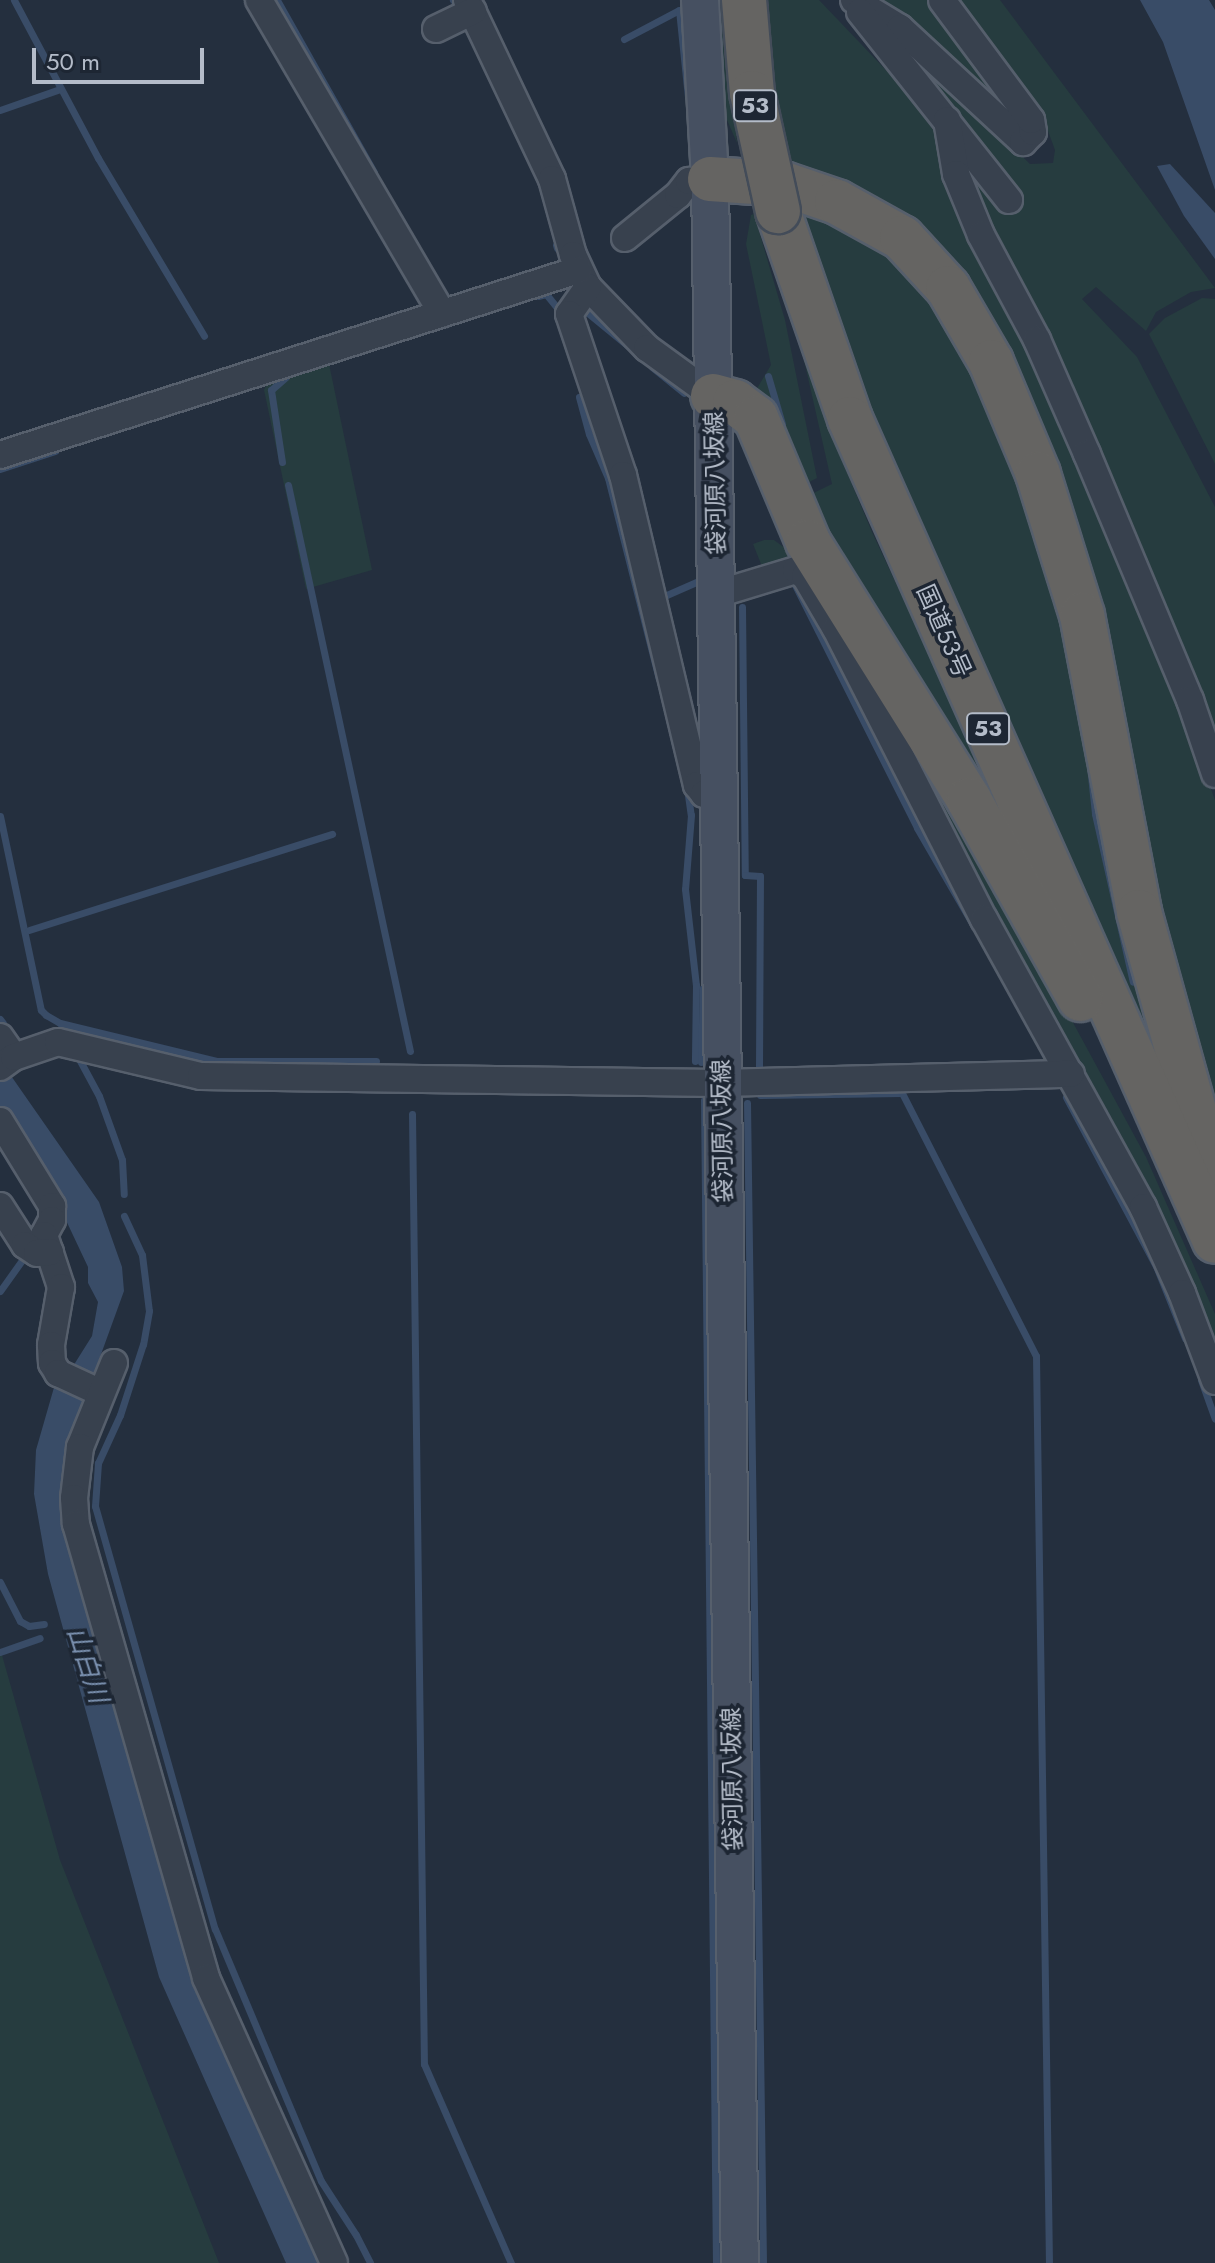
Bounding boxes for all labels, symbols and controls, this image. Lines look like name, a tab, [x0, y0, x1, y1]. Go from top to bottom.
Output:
scale bar	[36, 32, 208, 82]
text: 50 m	[46, 44, 100, 79]
road number: 53	[733, 88, 777, 124]
street label: 袋河原八坂線	[699, 411, 731, 555]
street label: 国道53号	[911, 580, 977, 682]
road number: 53	[966, 711, 1010, 747]
street label: 袋河原八坂線	[706, 1059, 738, 1203]
water label: 山白川	[60, 1623, 114, 1707]
street label: 袋河原八坂線	[716, 1707, 748, 1851]

